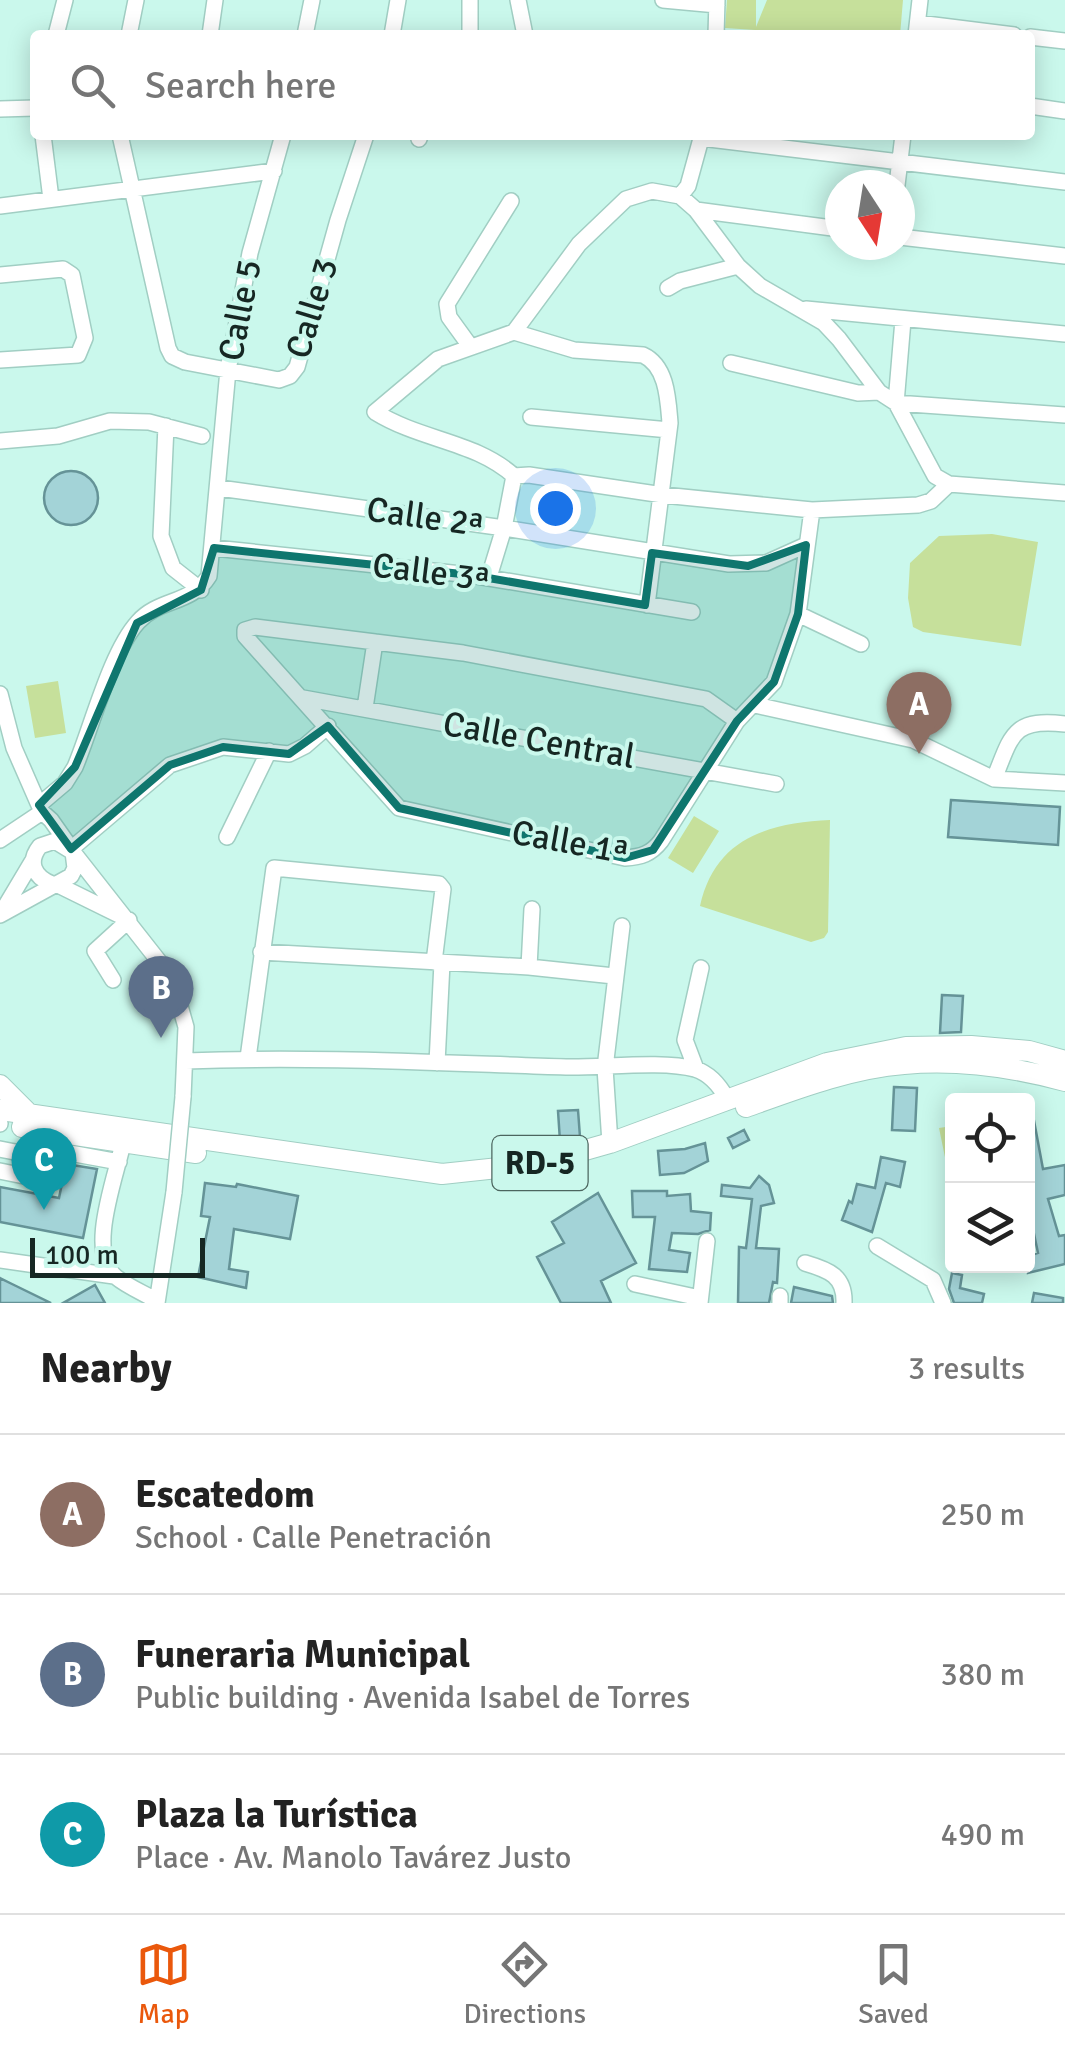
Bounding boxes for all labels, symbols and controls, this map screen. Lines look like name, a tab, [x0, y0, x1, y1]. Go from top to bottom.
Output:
search box	[30, 30, 1035, 140]
icon: search	[65, 58, 120, 113]
text: Search here	[145, 62, 337, 109]
north arrow	[825, 170, 915, 260]
street label: Calle 3	[276, 253, 348, 363]
street label: Calle 5	[209, 256, 271, 364]
your location	[530, 483, 581, 534]
street label: Calle 2ª	[364, 488, 486, 546]
street label: Calle 3ª	[370, 544, 492, 600]
pin: A	[886, 672, 952, 754]
street label: Calle Central	[440, 702, 638, 778]
street label: Calle 1ª	[508, 811, 632, 873]
pin: B	[128, 956, 194, 1038]
map controls	[945, 1093, 1035, 1273]
button: locate	[945, 1093, 1035, 1183]
pin: C	[12, 1128, 76, 1210]
road number: RD-5	[492, 1136, 588, 1190]
button: layers	[945, 1183, 1035, 1273]
scale bar	[30, 1233, 205, 1278]
text: 100 m	[45, 1238, 119, 1272]
text: Nearby	[40, 1343, 172, 1394]
text: 3 results	[908, 1349, 1025, 1388]
text: Escatedom	[135, 1471, 315, 1518]
text: A	[62, 1495, 83, 1534]
text: 250 m	[941, 1495, 1025, 1534]
text: School · Calle Penetración	[135, 1518, 492, 1557]
text: Funeraria Municipal	[135, 1631, 470, 1678]
text: B	[63, 1655, 82, 1694]
text: 380 m	[941, 1655, 1025, 1694]
text: Public building · Avenida Isabel de Torres	[135, 1678, 690, 1717]
text: Plaza la Turística	[135, 1791, 418, 1838]
text: C	[63, 1815, 82, 1854]
text: 490 m	[941, 1815, 1025, 1854]
text: Place · Av. Manolo Tavárez Justo	[135, 1838, 572, 1877]
tab: Map	[136, 1937, 191, 2031]
tab: Directions	[464, 1937, 586, 2031]
tab: Saved	[858, 1937, 929, 2031]

